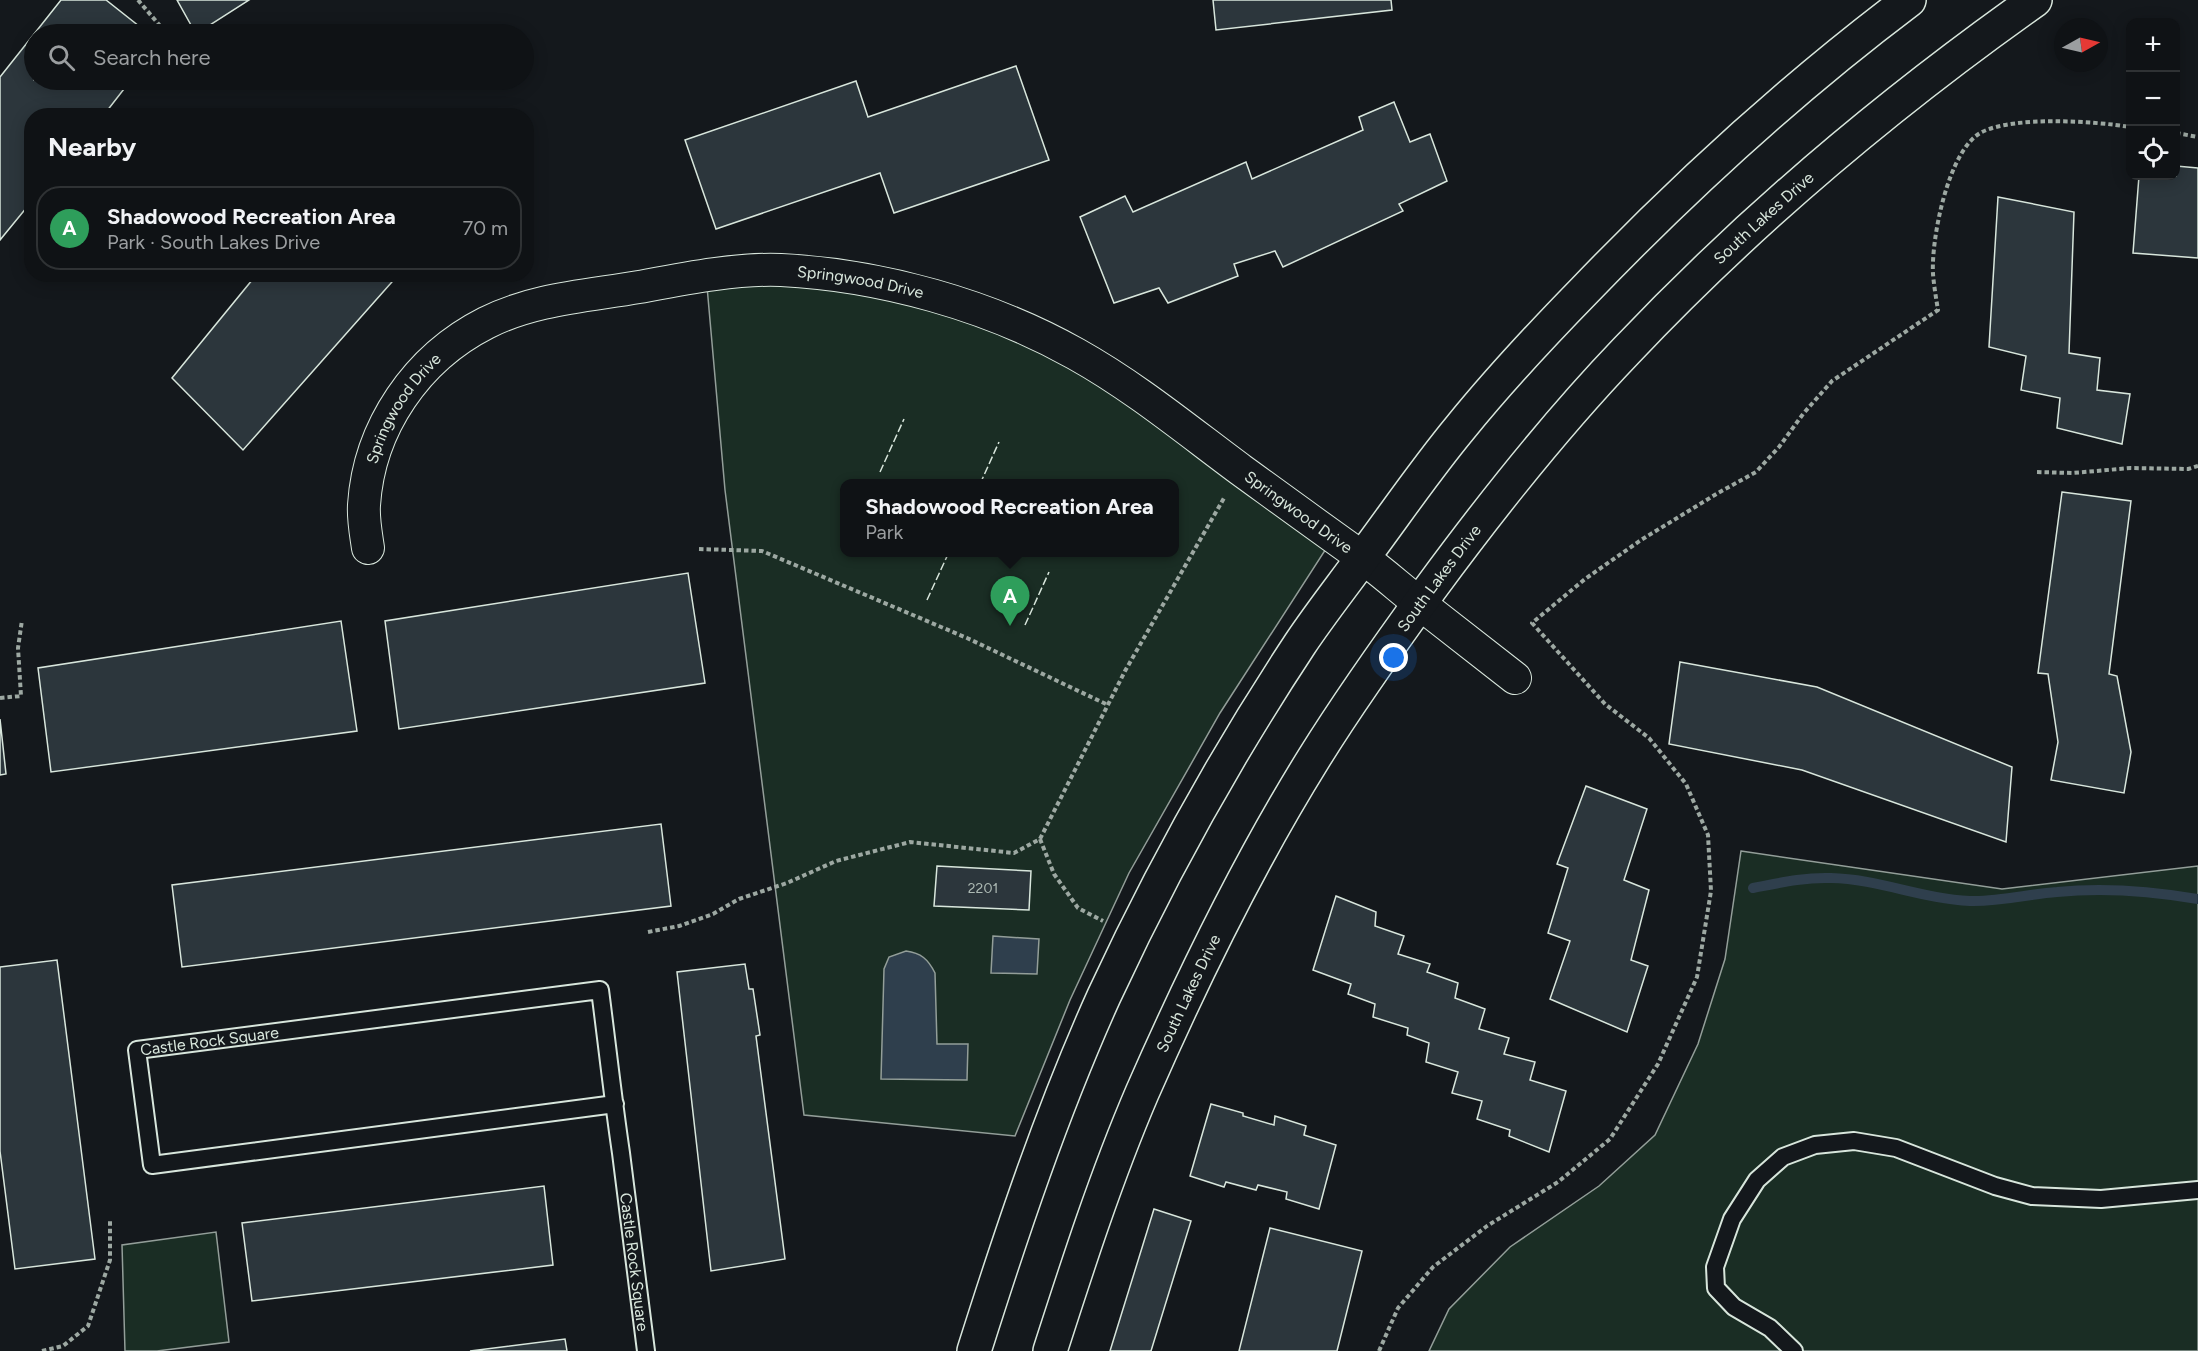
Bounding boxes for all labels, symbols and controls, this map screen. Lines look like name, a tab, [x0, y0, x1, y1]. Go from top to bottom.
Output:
north arrow	[2054, 18, 2108, 72]
map controls	[2126, 18, 2180, 180]
button: +	[2126, 18, 2180, 72]
search box	[24, 24, 534, 90]
icon: search	[45, 41, 78, 74]
text: Search here	[93, 44, 211, 71]
button: −	[2126, 72, 2180, 126]
button: locate	[2126, 126, 2180, 180]
text: Nearby	[48, 131, 136, 163]
street label: South Lakes Drive	[1710, 168, 1818, 268]
text: Shadowood Recreation Area	[107, 203, 396, 230]
text: A	[62, 216, 77, 240]
text: 70 m	[462, 216, 508, 240]
text: Park · South Lakes Drive	[107, 230, 320, 254]
street label: Springwood Drive	[796, 262, 926, 302]
street label: Springwood Drive	[362, 349, 445, 466]
street label: Springwood Drive	[1241, 467, 1356, 558]
popup	[840, 479, 1179, 557]
text: Shadowood Recreation Area	[865, 493, 1154, 520]
text: Park	[865, 520, 903, 544]
street label: South Lakes Drive	[1393, 521, 1485, 635]
pin: A	[990, 576, 1030, 626]
your location	[1379, 643, 1408, 672]
house number: 2201	[968, 880, 998, 897]
street label: South Lakes Drive	[1152, 931, 1225, 1055]
street label: Castle Rock Square	[139, 1023, 280, 1059]
street label: Castle Rock Square	[616, 1192, 652, 1333]

